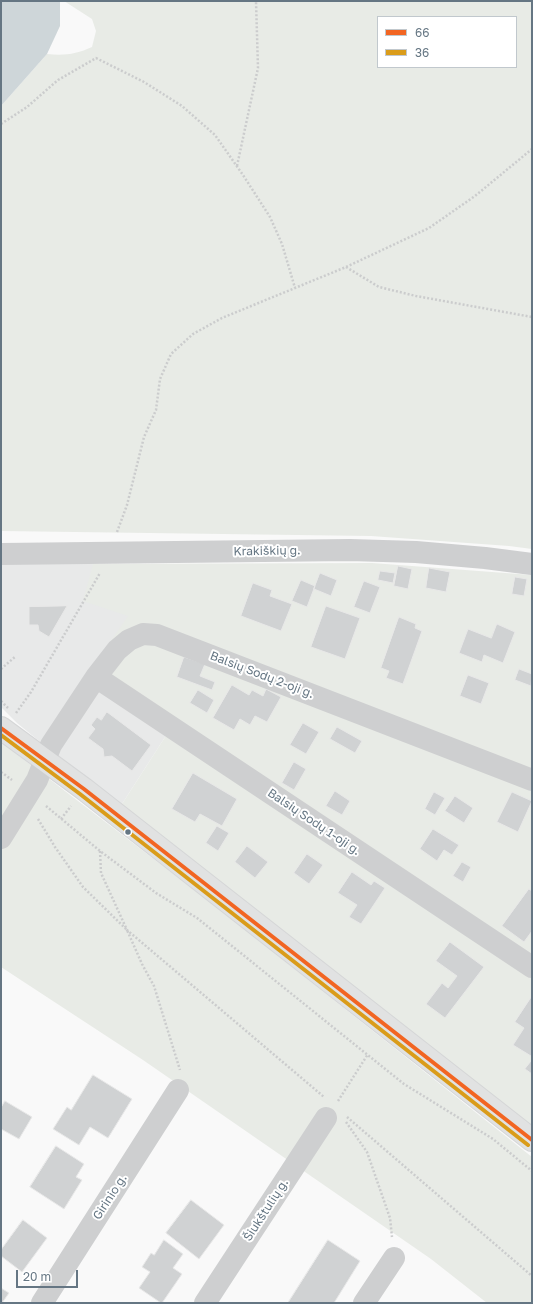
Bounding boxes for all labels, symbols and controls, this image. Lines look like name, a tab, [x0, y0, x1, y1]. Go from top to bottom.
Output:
legend	[377, 16, 517, 68]
text: 66	[415, 25, 430, 40]
text: 36	[415, 45, 429, 60]
street label: Krakiškių g.	[233, 543, 301, 559]
street label: Balsių Sodų 2-oji g.	[208, 649, 316, 701]
street label: Balsių Sodų 1-oji g.	[265, 786, 363, 858]
unlabelled marker	[123, 827, 133, 837]
street label: Girinio g.	[90, 1172, 130, 1222]
street label: Šiukštulių g.	[240, 1176, 292, 1244]
scale bar	[18, 1262, 80, 1288]
text: 20 m	[23, 1269, 51, 1284]

